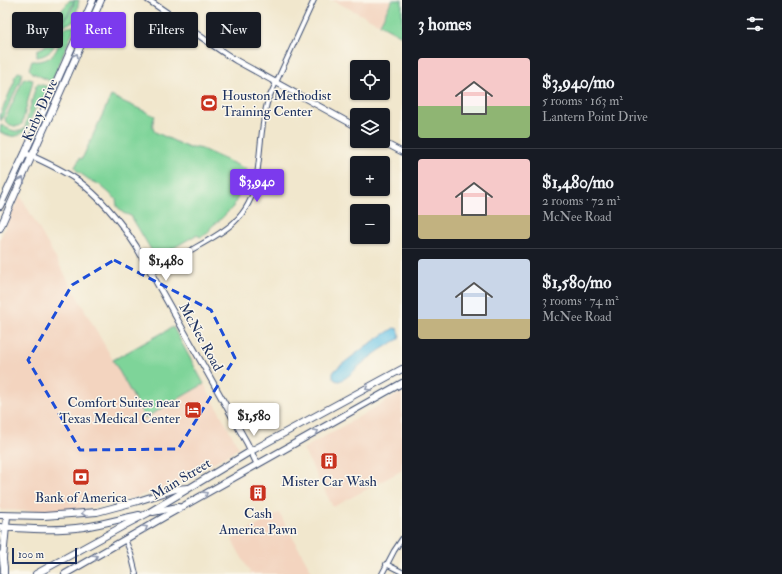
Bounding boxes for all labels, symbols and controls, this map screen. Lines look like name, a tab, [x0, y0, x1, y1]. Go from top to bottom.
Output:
chip: Buy	[12, 12, 63, 48]
chip: Rent	[71, 12, 126, 48]
chip: Filters	[134, 12, 198, 48]
chip: New	[206, 12, 261, 48]
icon: filters	[744, 13, 766, 35]
text: 3 homes	[418, 14, 471, 35]
one-way arrow	[72, 53, 80, 60]
map controls	[350, 60, 390, 244]
button: locate	[350, 60, 390, 100]
text: $3,940/mo	[542, 72, 615, 93]
icon: home	[450, 74, 498, 122]
street label: Kirby Drive	[19, 76, 62, 144]
place label: Houston Methodist Training Center	[222, 87, 332, 120]
sports icon: Houston Methodist Training Center	[199, 93, 219, 113]
text: 5 rooms · 163 m²	[542, 93, 623, 109]
button: layers	[350, 108, 390, 148]
text: Lantern Point Drive	[542, 109, 648, 125]
button: +	[350, 156, 390, 196]
pin: $3,940	[224, 169, 290, 203]
text: $1,480/mo	[542, 172, 614, 193]
text: $3,940	[239, 174, 275, 190]
icon: home	[450, 175, 498, 223]
one-way arrow	[17, 176, 25, 184]
text: 2 rooms · 72 m²	[542, 193, 620, 209]
button: −	[350, 204, 390, 244]
text: McNee Road	[542, 209, 612, 225]
pin: $1,480	[133, 248, 199, 282]
text: $1,480	[148, 253, 184, 269]
text: $1,580/mo	[542, 272, 611, 293]
icon: home	[450, 275, 498, 323]
text: 3 rooms · 74 m²	[542, 293, 619, 309]
street label: McNee Road	[175, 300, 227, 374]
text: McNee Road	[542, 309, 612, 325]
one-way arrow	[365, 383, 372, 390]
place label: Comfort Suites near Texas Medical Center	[59, 394, 181, 427]
hotel icon: Comfort Suites near Texas Medical Center	[183, 400, 203, 420]
pin: $1,580	[221, 403, 287, 437]
text: $1,580	[237, 408, 271, 424]
one-way arrow	[312, 429, 319, 436]
building icon: Mister Car Wash	[319, 451, 339, 471]
street label: Main Street	[148, 454, 214, 504]
bank icon: Bank of America	[71, 467, 91, 487]
place label: Mister Car Wash	[281, 473, 377, 490]
building icon: Cash America Pawn	[248, 483, 268, 503]
place label: Bank of America	[35, 489, 127, 506]
one-way arrow	[201, 491, 208, 498]
place label: Cash America Pawn	[218, 505, 297, 538]
one-way arrow	[81, 508, 87, 517]
one-way arrow	[141, 525, 148, 532]
scale bar	[12, 546, 77, 565]
text: 100 m	[18, 548, 44, 561]
one-way arrow	[91, 554, 98, 561]

